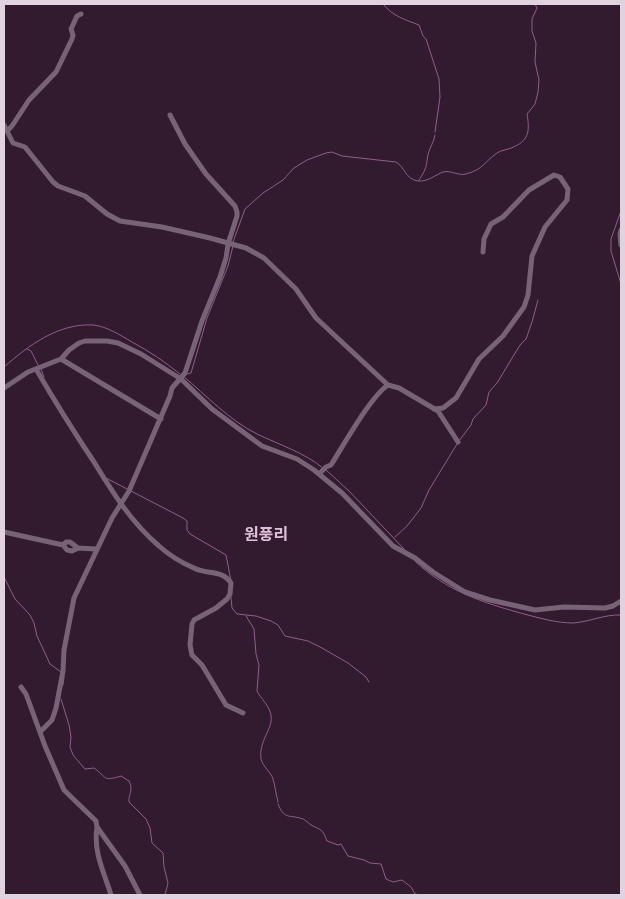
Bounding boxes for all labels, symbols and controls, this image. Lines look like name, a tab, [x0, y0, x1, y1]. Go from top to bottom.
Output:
district label: 원풍리	[244, 525, 288, 545]

